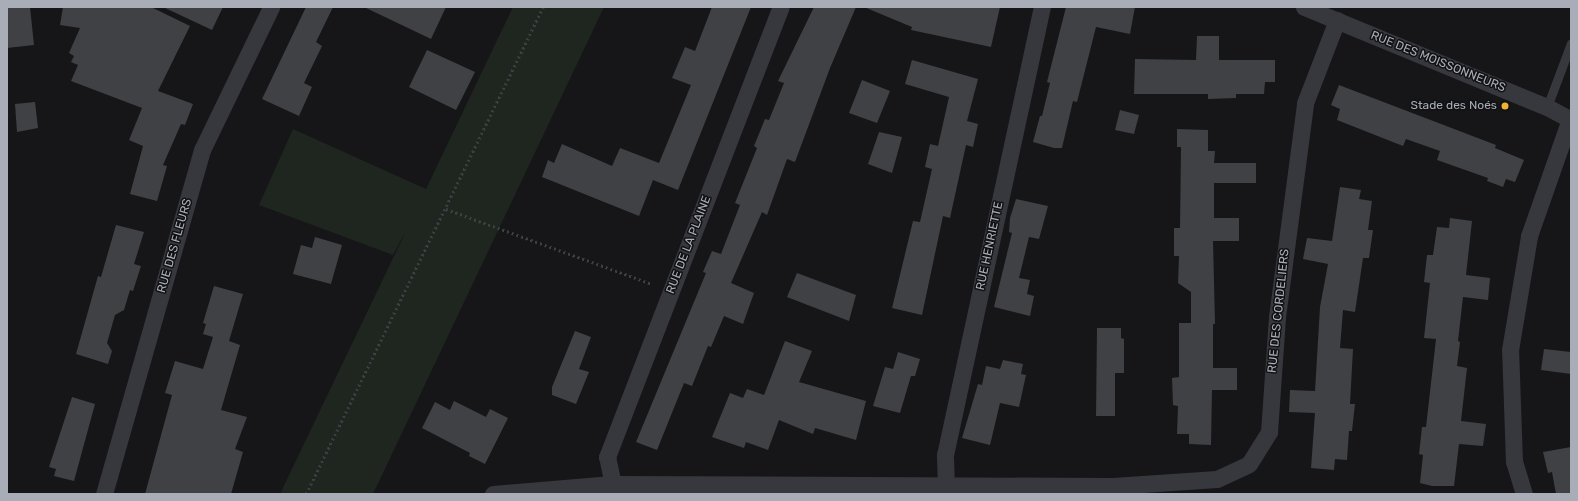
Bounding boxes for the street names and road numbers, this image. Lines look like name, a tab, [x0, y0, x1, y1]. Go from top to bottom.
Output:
street label: RUE DES MOISSONNEURS	[1369, 28, 1507, 96]
street label: RUE DE LA PLAINE	[664, 194, 714, 296]
street label: RUE DES FLEURS	[155, 197, 195, 295]
street label: RUE HENRIETTE	[974, 200, 1006, 292]
street label: RUE DES CORDELIERS	[1265, 248, 1293, 374]

